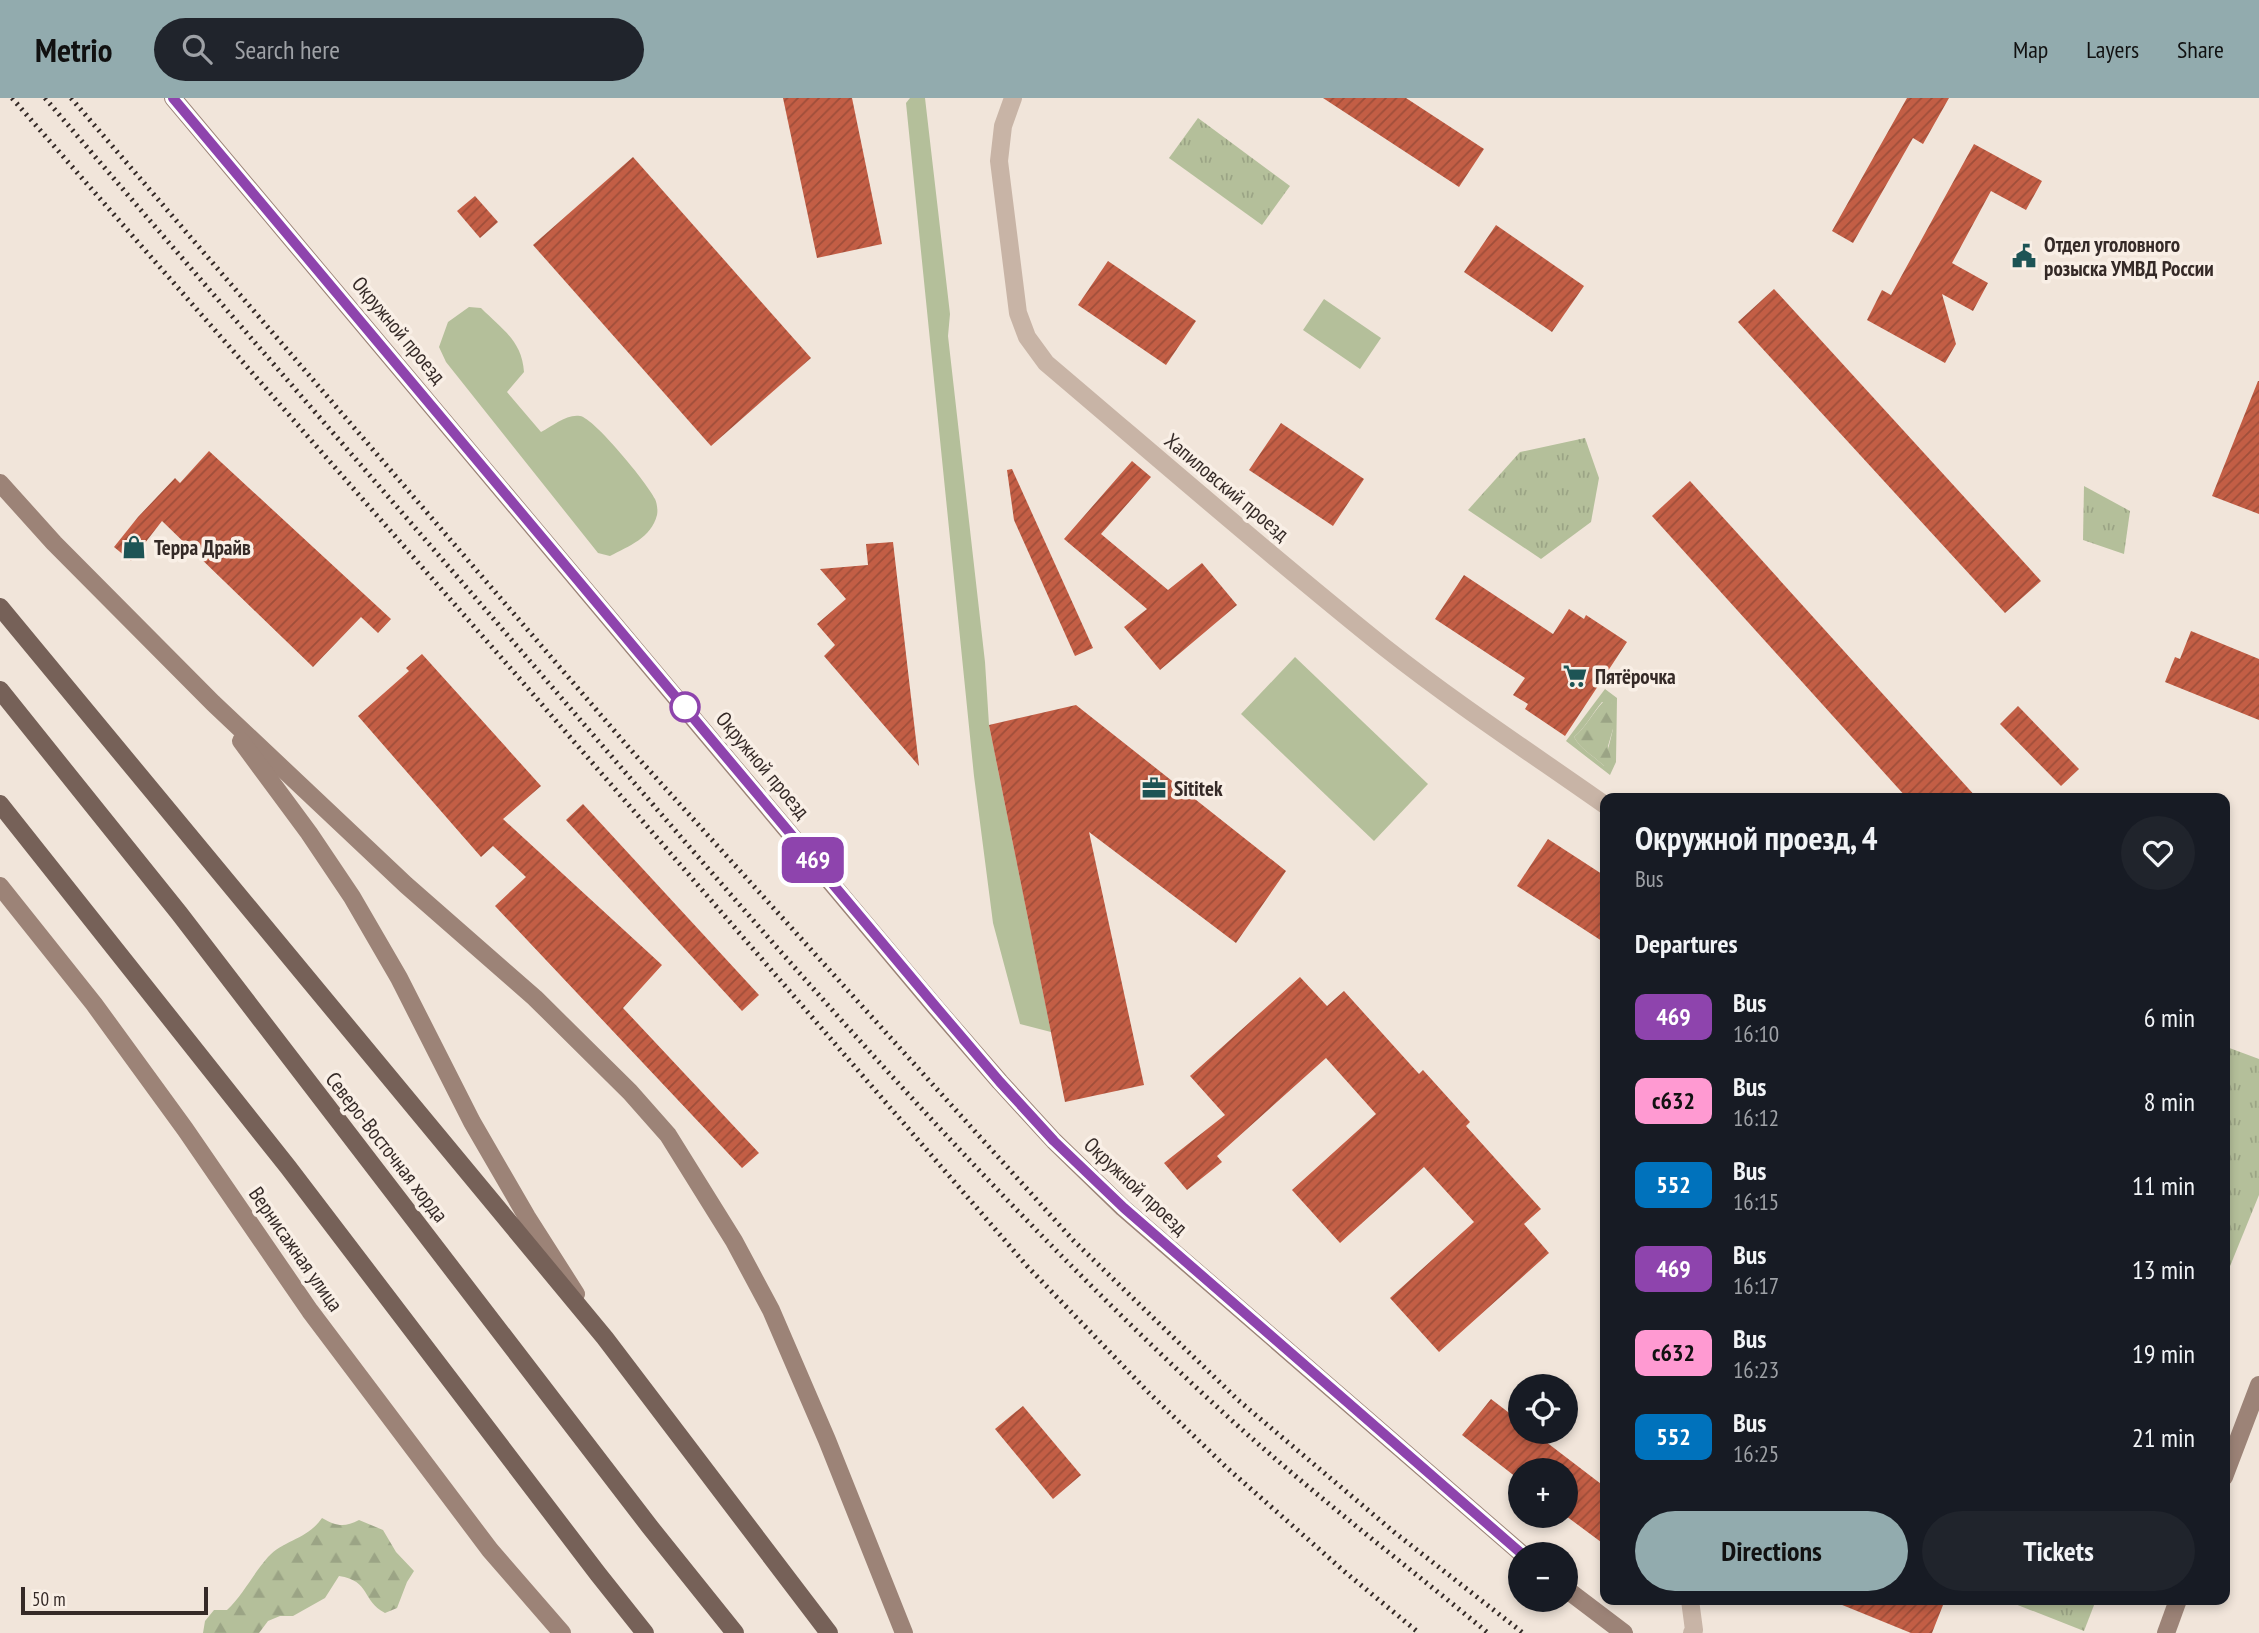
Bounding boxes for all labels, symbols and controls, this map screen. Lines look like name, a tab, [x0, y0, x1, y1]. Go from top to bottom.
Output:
search box	[154, 18, 644, 81]
text: Metrio	[35, 28, 112, 71]
icon: search	[178, 30, 216, 68]
text: Search here	[234, 33, 340, 66]
text: Map	[2013, 34, 2048, 65]
text: Layers	[2086, 34, 2139, 65]
text: Share	[2177, 34, 2224, 65]
place label: Отдел уголовного розыска УМВД России	[2044, 231, 2214, 282]
public building icon: Отдел уголовного розыска УМВД России	[2010, 242, 2038, 270]
street label: Окружной проезд	[346, 271, 452, 389]
street label: Хапиловский проезд	[1159, 427, 1295, 547]
shop icon: Терра Драйв	[120, 533, 148, 561]
place label: Терра Драйв	[154, 534, 251, 561]
supermarket icon: Пятёрочка	[1561, 662, 1589, 690]
place label: Пятёрочка	[1595, 663, 1676, 690]
unlabelled marker	[670, 692, 700, 722]
street label: Окружной проезд	[710, 706, 816, 824]
office icon: Sititek	[1140, 774, 1168, 802]
place label: Sititek	[1174, 775, 1223, 802]
text: Окружной проезд, 4	[1635, 816, 1878, 859]
button: heart	[2121, 816, 2195, 890]
line badge: 469	[773, 837, 853, 883]
text: 469	[796, 844, 830, 875]
text: Bus	[1635, 864, 1664, 893]
text: Departures	[1635, 927, 1738, 960]
text: Bus	[1733, 986, 1766, 1019]
text: 469	[1656, 1001, 1691, 1032]
text: 6 min	[2144, 1001, 2195, 1034]
text: 16:10	[1733, 1019, 1779, 1048]
street label: Северо-Восточная хорда	[320, 1066, 454, 1228]
text: Bus	[1733, 1070, 1766, 1103]
text: с632	[1652, 1085, 1695, 1116]
text: 8 min	[2144, 1085, 2195, 1118]
text: 16:12	[1733, 1103, 1779, 1132]
street label: Окружной проезд	[1078, 1131, 1194, 1241]
text: Bus	[1733, 1154, 1766, 1187]
text: 552	[1656, 1169, 1691, 1200]
text: 11 min	[2132, 1169, 2195, 1202]
street label: Вернисажная улица	[243, 1181, 349, 1317]
text: 16:15	[1733, 1187, 1779, 1216]
text: Bus	[1733, 1238, 1766, 1271]
text: 469	[1656, 1253, 1691, 1284]
text: 13 min	[2132, 1253, 2195, 1286]
text: 16:17	[1733, 1271, 1779, 1300]
text: Bus	[1733, 1322, 1766, 1355]
text: с632	[1652, 1337, 1695, 1368]
text: 19 min	[2132, 1337, 2195, 1370]
text: 16:23	[1733, 1355, 1779, 1384]
map controls	[1508, 1374, 1578, 1612]
button: locate	[1508, 1374, 1578, 1444]
text: Bus	[1733, 1406, 1766, 1439]
text: 552	[1656, 1421, 1691, 1452]
text: 21 min	[2132, 1421, 2195, 1454]
text: 16:25	[1733, 1439, 1779, 1468]
button: +	[1508, 1458, 1578, 1528]
button: Directions	[1635, 1511, 1908, 1591]
button: Tickets	[1922, 1511, 2195, 1591]
button: −	[1508, 1542, 1578, 1612]
scale bar	[21, 1584, 208, 1616]
text: 50 m	[32, 1587, 66, 1611]

